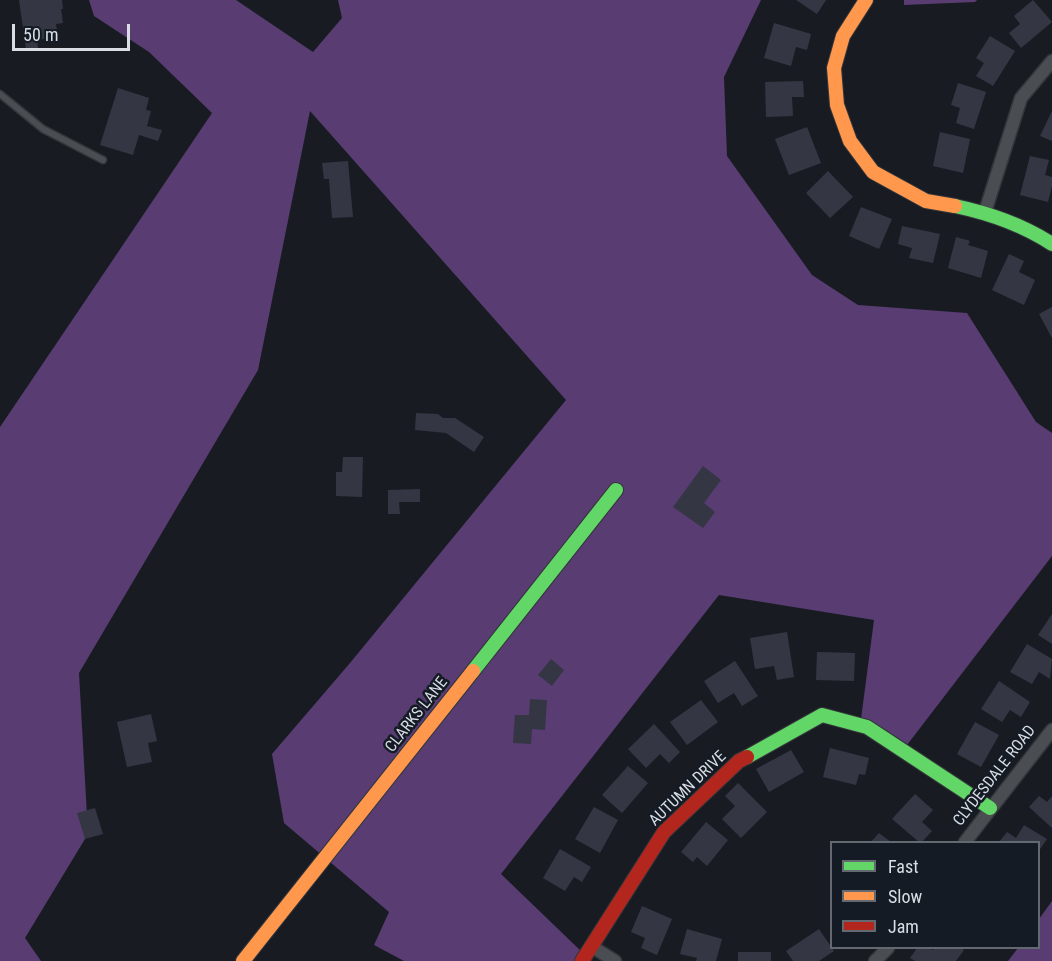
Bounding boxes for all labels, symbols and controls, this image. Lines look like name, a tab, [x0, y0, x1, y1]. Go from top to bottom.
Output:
scale bar	[15, 12, 134, 50]
text: 50 m	[23, 24, 58, 45]
street label: CLARKS LANE	[382, 674, 452, 756]
street label: CLYDESDALE ROAD	[950, 722, 1040, 830]
street label: AUTUMN DRIVE	[646, 747, 730, 831]
legend	[830, 841, 1040, 949]
text: Fast	[888, 856, 919, 877]
text: Slow	[888, 886, 922, 907]
text: Jam	[888, 916, 919, 937]

